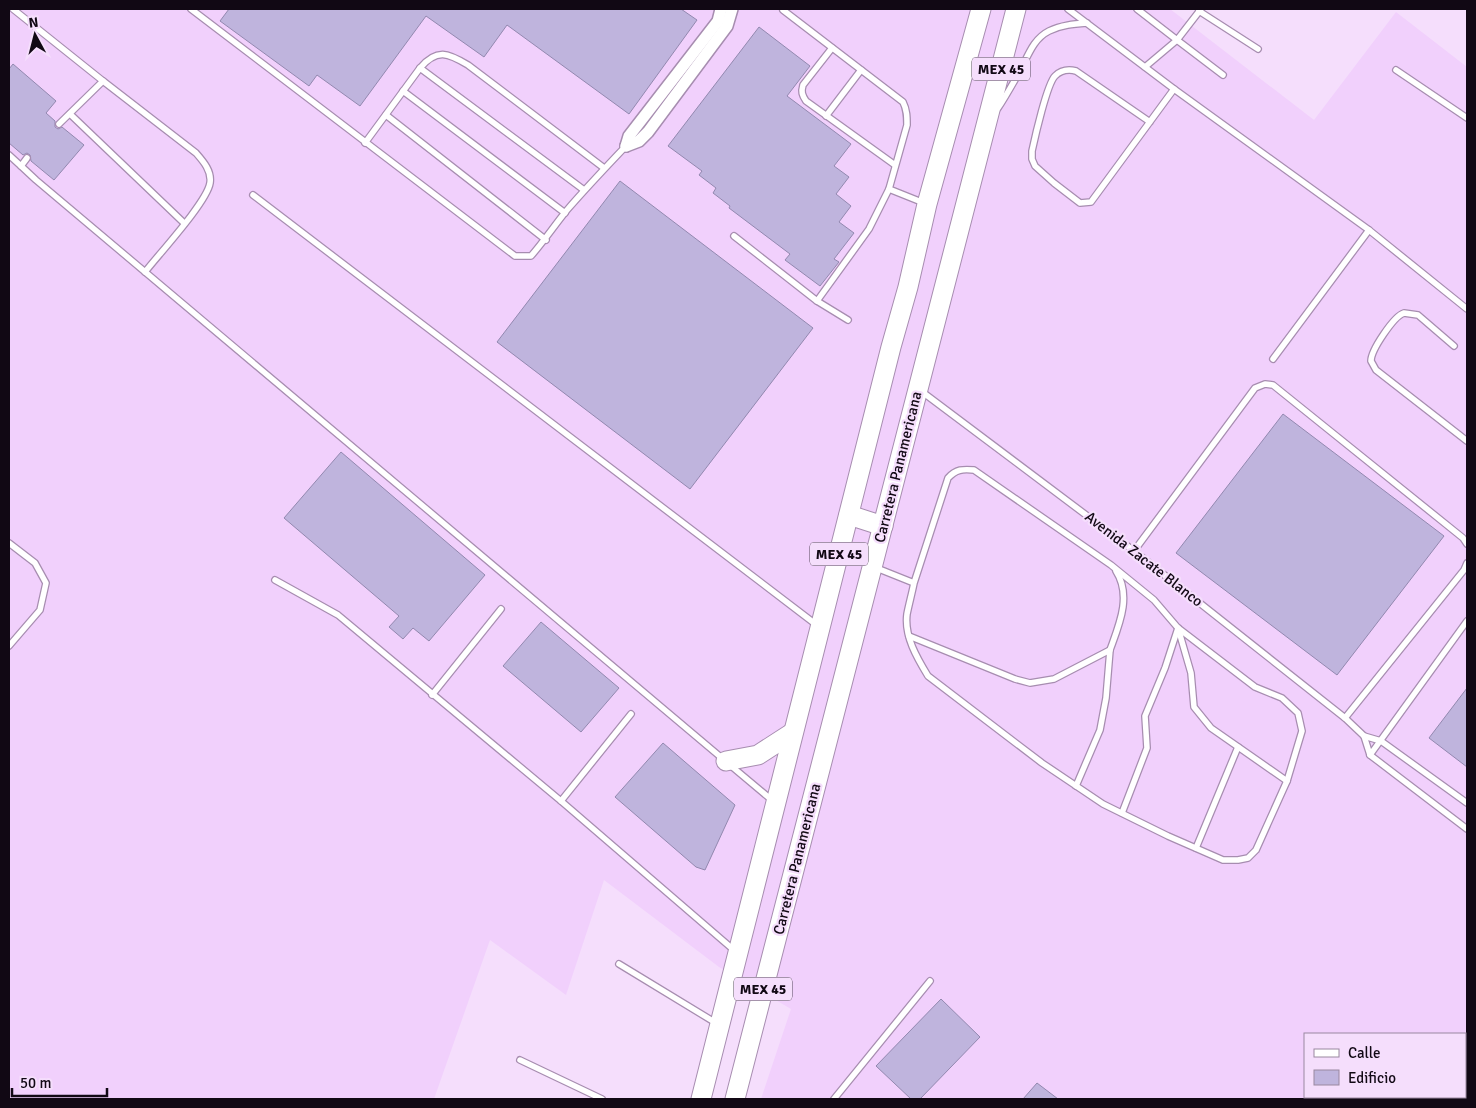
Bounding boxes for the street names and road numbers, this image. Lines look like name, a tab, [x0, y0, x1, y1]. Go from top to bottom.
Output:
road number: MEX 45	[972, 58, 1030, 80]
street label: Carretera Panamericana	[871, 390, 925, 544]
street label: Avenida Zacate Blanco	[1082, 507, 1207, 611]
road number: MEX 45	[810, 542, 868, 566]
street label: Carretera Panamericana	[770, 782, 824, 936]
road number: MEX 45	[734, 978, 792, 1001]

